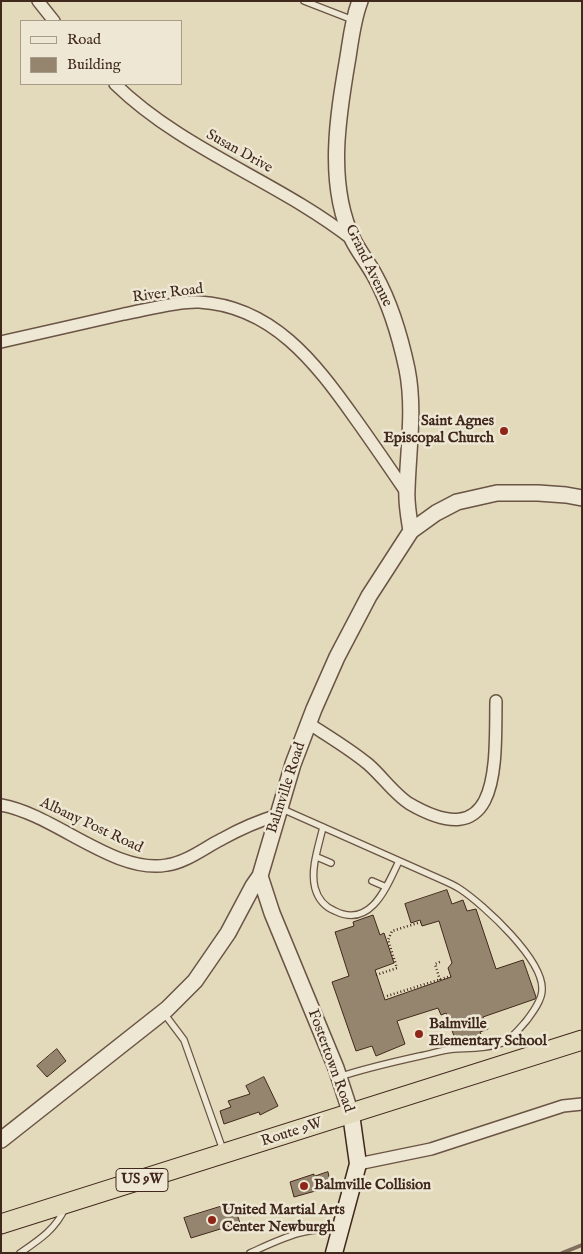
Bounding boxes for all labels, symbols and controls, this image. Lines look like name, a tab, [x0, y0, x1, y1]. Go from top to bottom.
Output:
legend	[20, 20, 182, 85]
text: Road	[67, 30, 101, 49]
text: Building	[67, 55, 121, 74]
street label: Susan Drive	[203, 126, 275, 178]
street label: Grand Avenue	[340, 222, 396, 310]
street label: River Road	[131, 281, 205, 307]
place label: Saint Agnes Episcopal Church	[383, 413, 494, 448]
marker: Saint Agnes Episcopal Church	[498, 425, 510, 437]
street label: Balmville Road	[264, 740, 310, 836]
street label: Albany Post Road	[37, 794, 145, 858]
street label: Fostertown Road	[303, 1007, 357, 1115]
place label: Balmville Elementary School	[429, 1016, 547, 1051]
marker: Balmville Elementary School	[413, 1028, 425, 1040]
street label: Route 9W	[259, 1115, 325, 1151]
road number: US 9W	[116, 1168, 168, 1192]
place label: Balmville Collision	[314, 1177, 431, 1195]
marker: Balmville Collision	[298, 1180, 310, 1192]
place label: United Martial Arts Center Newburgh	[222, 1202, 345, 1237]
marker: United Martial Arts Center Newburgh	[206, 1214, 218, 1226]

